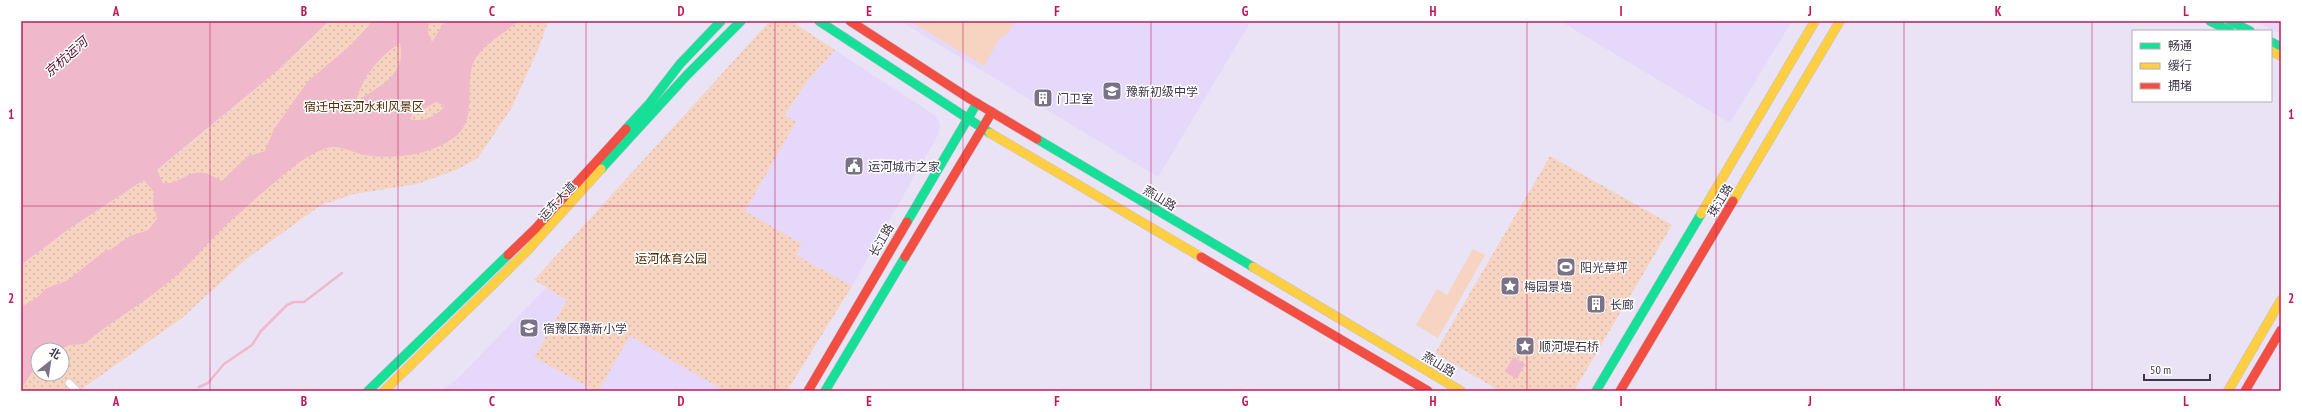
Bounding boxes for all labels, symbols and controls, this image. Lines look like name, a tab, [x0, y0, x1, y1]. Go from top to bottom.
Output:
text: A	[112, 3, 120, 20]
text: B	[301, 3, 307, 20]
text: C	[489, 3, 495, 20]
text: D	[678, 3, 685, 20]
text: E	[866, 3, 872, 20]
text: F	[1054, 3, 1060, 20]
text: G	[1242, 3, 1249, 20]
text: H	[1430, 3, 1437, 20]
text: I	[1619, 3, 1623, 20]
text: J	[1807, 3, 1812, 20]
text: K	[1995, 3, 2002, 20]
text: L	[2183, 3, 2189, 20]
legend	[2132, 30, 2272, 102]
water label: 京杭运河	[41, 32, 93, 80]
text: 畅通	[2168, 38, 2192, 53]
text: 缓行	[2168, 58, 2192, 73]
text: 拥堵	[2168, 78, 2192, 93]
school or university icon: 豫新初级中学	[1101, 80, 1123, 102]
place label: 豫新初级中学	[1126, 84, 1198, 99]
building icon: 门卫室	[1032, 87, 1054, 109]
place label: 门卫室	[1057, 91, 1093, 106]
park label: 宿迁中运河水利风景区	[304, 99, 424, 114]
text: 1	[8, 106, 14, 123]
text: 1	[2288, 106, 2294, 123]
public building icon: 运河城市之家	[843, 155, 865, 177]
place label: 运河城市之家	[868, 159, 940, 174]
street label: 运东大道	[535, 178, 579, 224]
street label: 珠江路	[1704, 181, 1736, 219]
street label: 燕山路	[1141, 182, 1179, 214]
street label: 长江路	[866, 221, 896, 259]
park label: 运河体育公园	[635, 251, 707, 266]
sports icon: 阳光草坪	[1555, 256, 1577, 278]
place label: 阳光草坪	[1580, 260, 1628, 275]
place icon: 梅园景墙	[1499, 275, 1521, 297]
place label: 梅园景墙	[1524, 279, 1572, 294]
text: 2	[8, 290, 14, 307]
text: 2	[2288, 290, 2294, 307]
building icon: 长廊	[1585, 293, 1607, 315]
place label: 长廊	[1610, 297, 1634, 312]
school or university icon: 宿豫区豫新小学	[518, 317, 540, 339]
place label: 宿豫区豫新小学	[543, 321, 627, 336]
place icon: 顺河堤石桥	[1514, 335, 1536, 357]
place label: 顺河堤石桥	[1539, 339, 1599, 354]
north arrow	[30, 342, 70, 382]
text: 北	[47, 345, 63, 362]
street label: 燕山路	[1420, 348, 1458, 380]
scale bar	[2144, 356, 2210, 382]
text: 50 m	[2150, 362, 2171, 377]
text: A	[112, 393, 120, 410]
text: B	[301, 393, 307, 410]
text: C	[489, 393, 495, 410]
text: D	[678, 393, 685, 410]
text: E	[866, 393, 872, 410]
text: F	[1054, 393, 1060, 410]
text: G	[1242, 393, 1249, 410]
text: H	[1430, 393, 1437, 410]
text: I	[1619, 393, 1623, 410]
text: J	[1807, 393, 1812, 410]
text: K	[1995, 393, 2002, 410]
text: L	[2183, 393, 2189, 410]

